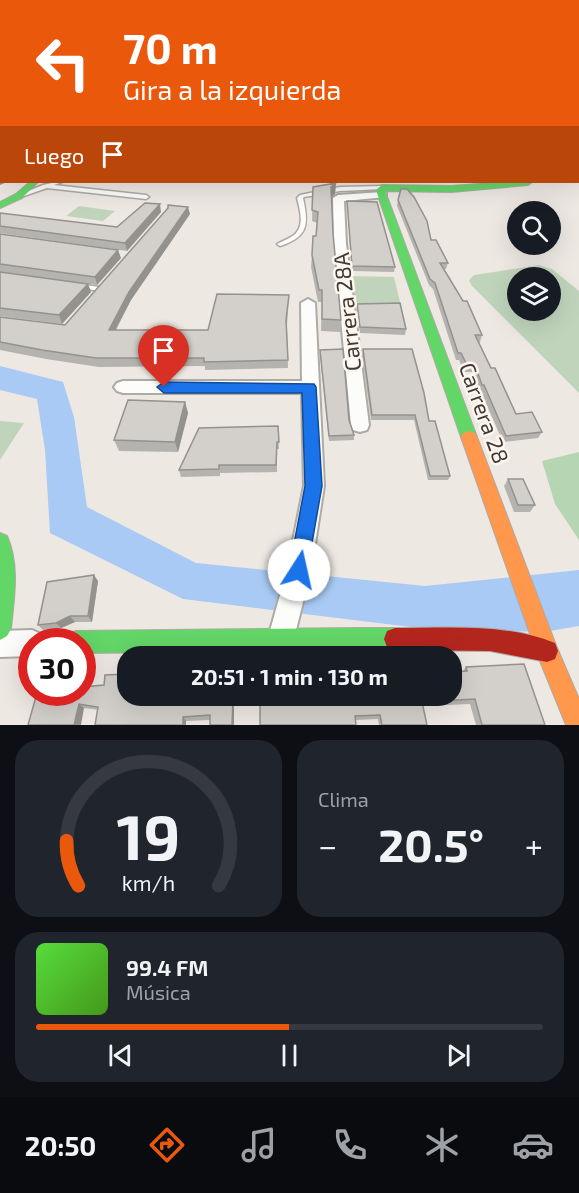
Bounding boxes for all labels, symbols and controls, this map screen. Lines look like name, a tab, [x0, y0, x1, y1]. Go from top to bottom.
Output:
text: 70 m	[123, 22, 218, 72]
icon: left	[24, 24, 102, 102]
text: Gira a la izquierda	[123, 73, 341, 105]
icon: arrive	[96, 138, 129, 171]
text: Luego	[24, 142, 84, 168]
map controls	[507, 201, 561, 321]
button: search	[507, 201, 561, 255]
street label: Carrera 28A	[327, 251, 365, 373]
button: layers	[507, 267, 561, 321]
pin	[138, 325, 189, 387]
icon: arrive	[147, 334, 180, 367]
street label: Carrera 28	[455, 359, 515, 467]
position arrow	[267, 538, 331, 602]
speed limit sign: 30	[18, 628, 96, 706]
text: 20:51 · 1 min · 130 m	[191, 663, 388, 689]
text: Clima	[318, 787, 369, 811]
text: 19	[117, 798, 180, 873]
text: 20.5°	[378, 817, 484, 871]
text: −	[318, 825, 337, 865]
text: +	[525, 825, 543, 865]
text: km/h	[122, 870, 175, 895]
text: 99.4 FM	[126, 954, 208, 980]
text: Música	[126, 980, 191, 1004]
icon: previous	[104, 1039, 137, 1072]
icon: pause	[273, 1039, 306, 1072]
icon: next	[442, 1039, 475, 1072]
icon: directions	[146, 1124, 188, 1166]
icon: music	[238, 1124, 280, 1166]
icon: phone	[329, 1124, 371, 1166]
icon: climate	[421, 1124, 463, 1166]
icon: car	[512, 1124, 554, 1166]
text: 20:50	[25, 1129, 96, 1161]

